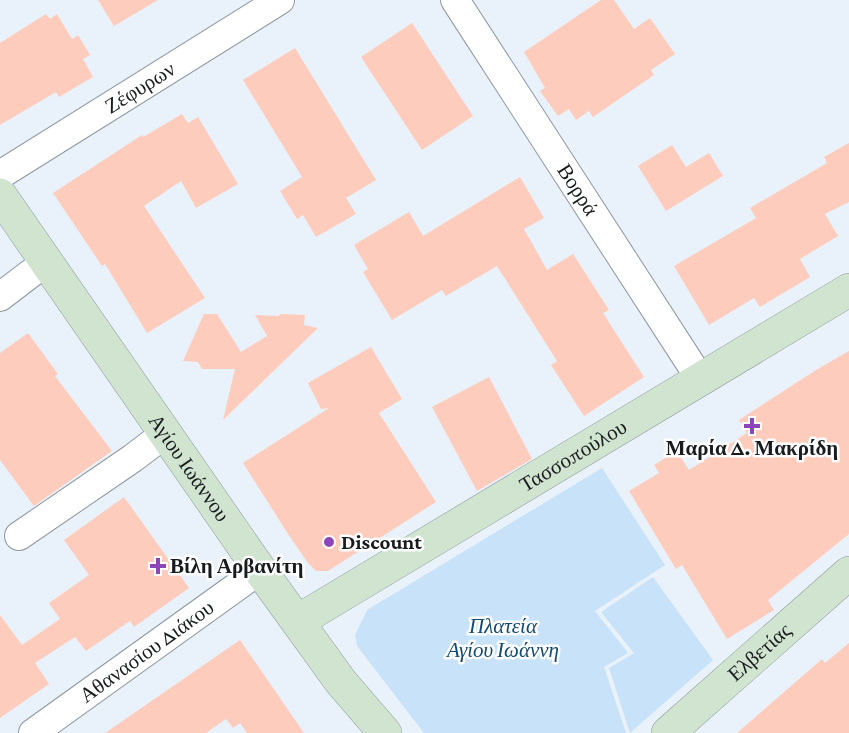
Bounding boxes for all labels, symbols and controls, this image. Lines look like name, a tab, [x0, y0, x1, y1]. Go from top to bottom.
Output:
street label: Ζέφυρων	[100, 57, 179, 118]
street label: Βορρά	[552, 159, 603, 220]
street label: Αγίου Ιωάννου	[144, 410, 235, 526]
street label: Τασσοπούλου	[515, 414, 631, 497]
marker: Μαρία Δ. Μακρίδη	[745, 419, 759, 433]
place label: Μαρία Δ. Μακρίδη	[666, 436, 838, 460]
place label: Discount	[341, 530, 422, 554]
marker: Discount	[322, 535, 336, 549]
place label: Βίλη Αρβανίτη	[170, 554, 304, 578]
marker: Βίλη Αρβανίτη	[151, 559, 165, 573]
street label: Αθανασίου Διάκου	[75, 595, 218, 708]
park label: Πλατεία Αγίου Ιωάννη	[445, 614, 559, 662]
street label: Ελβετίας	[723, 618, 796, 686]

